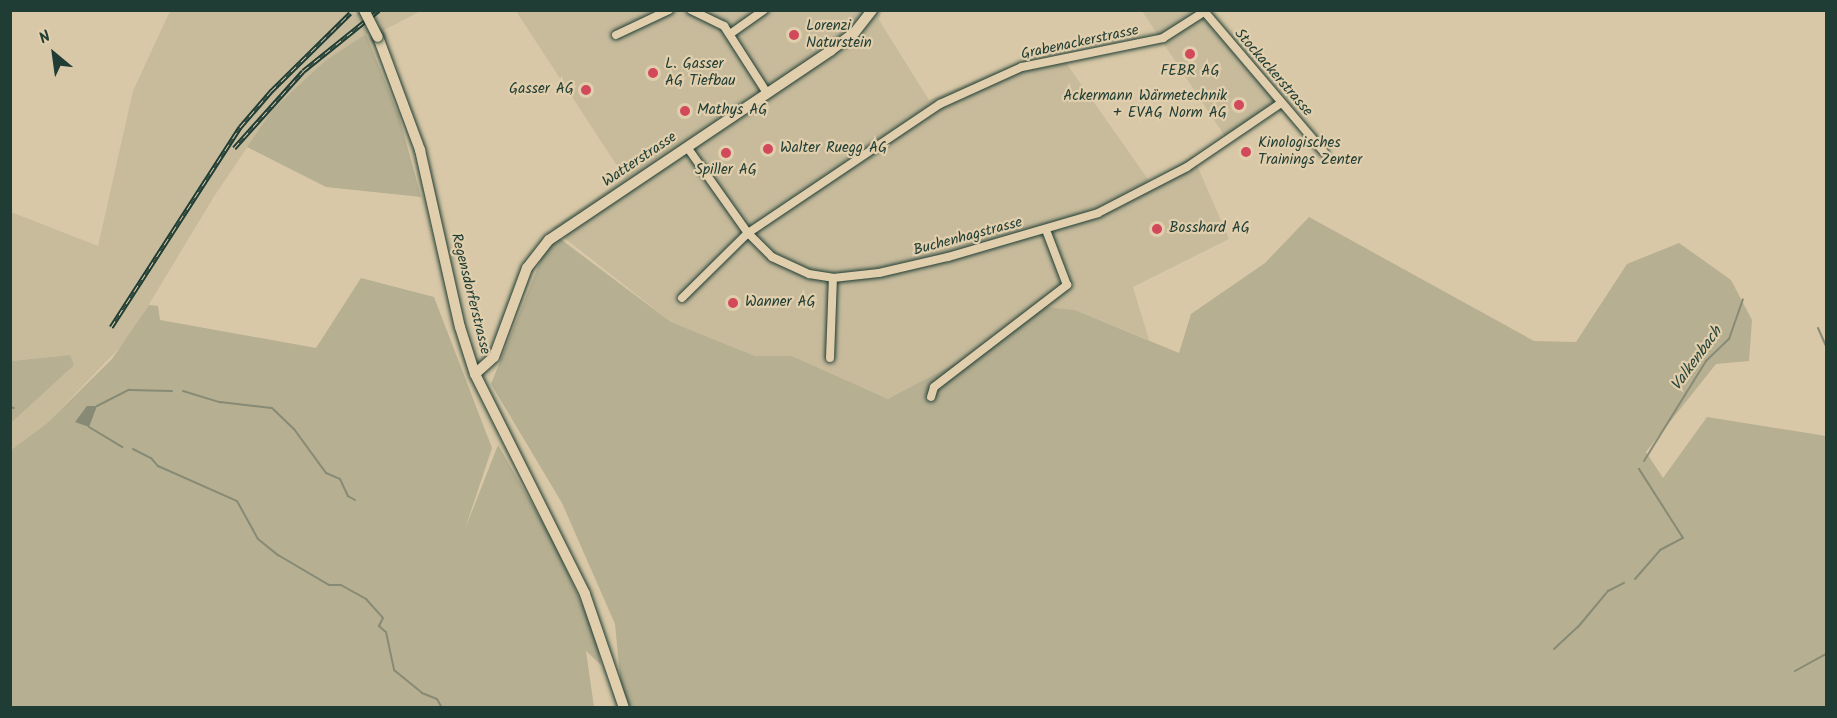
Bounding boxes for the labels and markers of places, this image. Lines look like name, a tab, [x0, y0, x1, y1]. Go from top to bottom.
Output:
place label: Lorenzi Naturstein	[806, 17, 872, 52]
marker: Lorenzi Naturstein	[787, 28, 801, 42]
marker: FEBR AG	[1183, 47, 1197, 61]
place label: L. Gasser AG Tiefbau	[665, 55, 735, 90]
place label: FEBR AG	[1160, 63, 1220, 81]
marker: L. Gasser AG Tiefbau	[646, 66, 660, 80]
place label: Gasser AG	[509, 81, 574, 99]
marker: Gasser AG	[579, 83, 593, 97]
place label: Ackermann Wärmetechnik + EVAG Norm AG	[1063, 87, 1227, 122]
marker: Ackermann Wärmetechnik + EVAG Norm AG	[1232, 98, 1246, 112]
place label: Mathys AG	[697, 102, 767, 120]
marker: Mathys AG	[678, 104, 692, 118]
place label: Kinologisches Trainings Zenter	[1258, 134, 1362, 169]
place label: Walter Ruegg AG	[780, 140, 887, 158]
marker: Walter Ruegg AG	[761, 142, 775, 156]
marker: Kinologisches Trainings Zenter	[1239, 145, 1253, 159]
marker: Spiller AG	[719, 146, 733, 160]
place label: Spiller AG	[695, 162, 757, 180]
place label: Bosshard AG	[1169, 220, 1250, 238]
marker: Bosshard AG	[1150, 222, 1164, 236]
place label: Wanner AG	[745, 294, 816, 312]
marker: Wanner AG	[726, 296, 740, 310]

